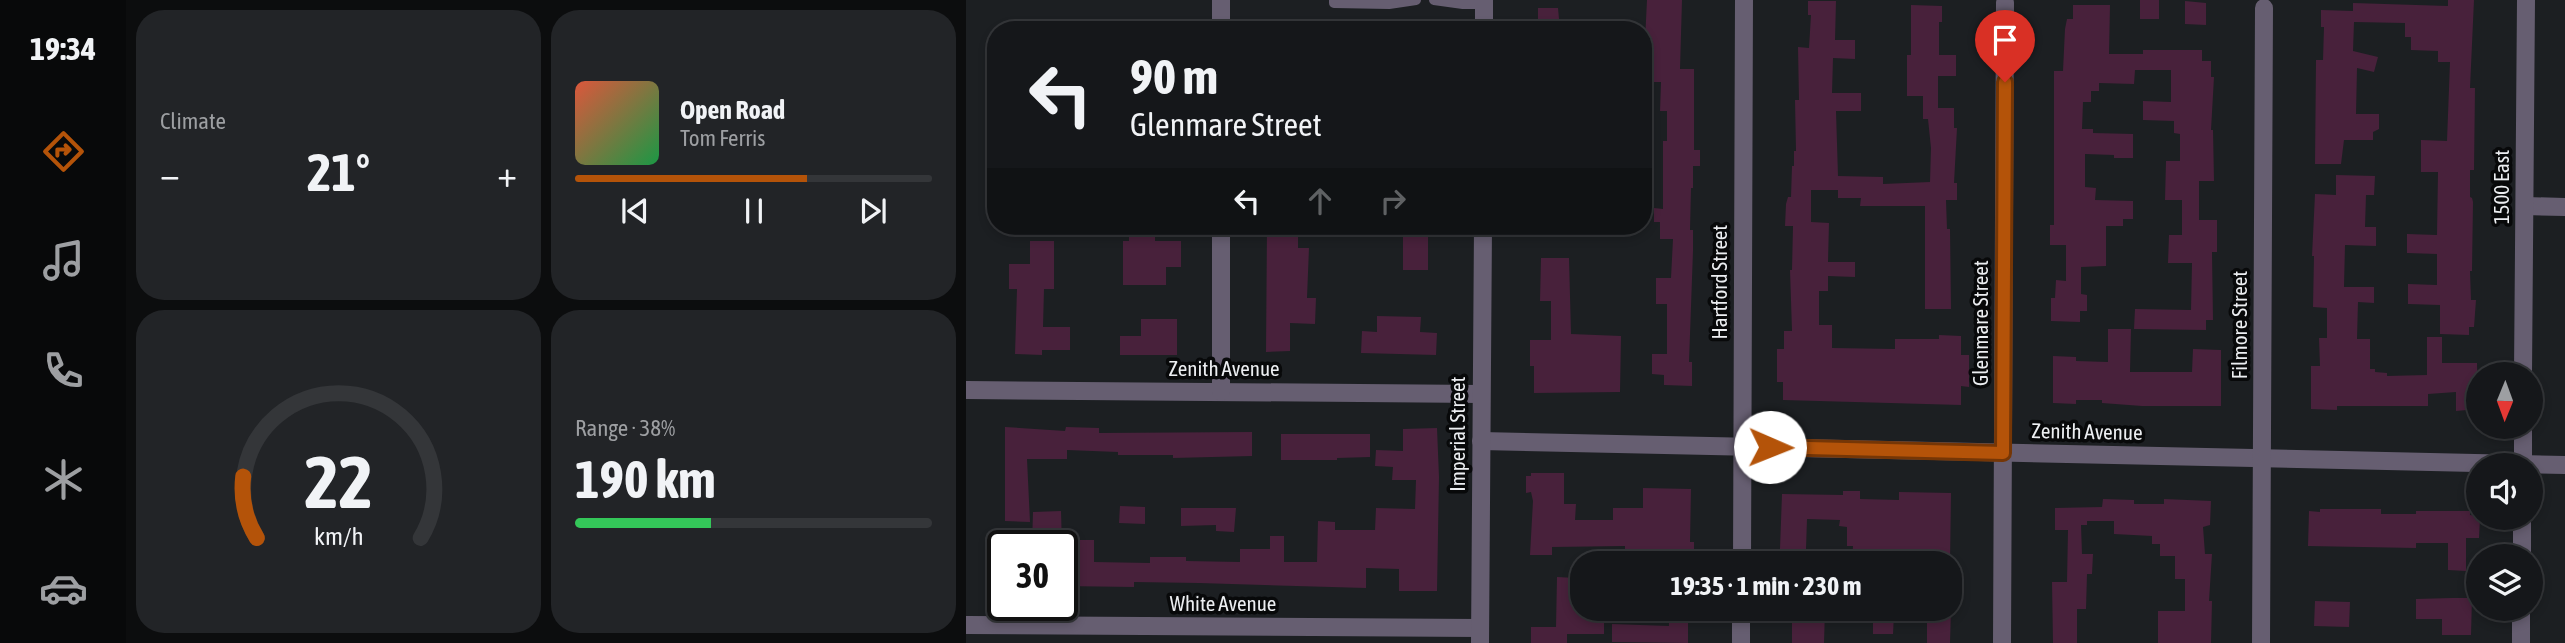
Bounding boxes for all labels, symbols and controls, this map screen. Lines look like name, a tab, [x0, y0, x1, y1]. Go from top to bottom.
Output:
pin	[1975, 10, 2035, 82]
icon: arrive	[1986, 21, 2024, 59]
text: 19:34	[30, 30, 96, 67]
text: 90 m	[1130, 48, 1218, 104]
icon: left	[1015, 49, 1106, 140]
text: Open Road	[680, 95, 785, 125]
text: Glenmare Street	[1130, 106, 1322, 143]
text: Climate	[160, 108, 226, 134]
text: Tom Ferris	[680, 125, 765, 151]
icon: directions	[39, 127, 88, 176]
text: 21°	[307, 142, 370, 202]
street label: 1500 East	[2489, 150, 2513, 224]
text: −	[160, 152, 180, 195]
text: +	[497, 152, 517, 195]
icon: left	[1228, 182, 1266, 220]
icon: ahead	[1301, 182, 1339, 220]
icon: right	[1374, 182, 1412, 220]
icon: previous	[616, 192, 654, 230]
icon: pause	[735, 192, 773, 230]
icon: next	[854, 192, 892, 230]
street label: Hartford Street	[1707, 225, 1731, 339]
icon: music	[39, 236, 88, 285]
street label: Glenmare Street	[1968, 260, 1992, 386]
street label: Filmore Street	[2227, 271, 2251, 379]
icon: phone	[39, 346, 88, 395]
street label: Zenith Avenue	[1168, 356, 1280, 380]
north arrow	[2466, 362, 2543, 439]
map controls	[2466, 362, 2543, 621]
street label: Imperial Street	[1445, 376, 1469, 492]
position arrow	[1733, 410, 1807, 484]
text: Range · 38%	[575, 415, 675, 441]
street label: Zenith Avenue	[2031, 418, 2143, 444]
text: 22	[304, 440, 373, 523]
text: 190 km	[575, 449, 716, 509]
button: sound	[2466, 453, 2543, 530]
icon: climate	[39, 455, 88, 504]
text: km/h	[314, 521, 363, 549]
speed limit sign: 30	[987, 530, 1078, 621]
button: layers	[2466, 544, 2543, 621]
icon: car	[39, 564, 88, 613]
text: 19:35 · 1 min · 230 m	[1671, 571, 1861, 601]
street label: White Avenue	[1170, 591, 1276, 615]

